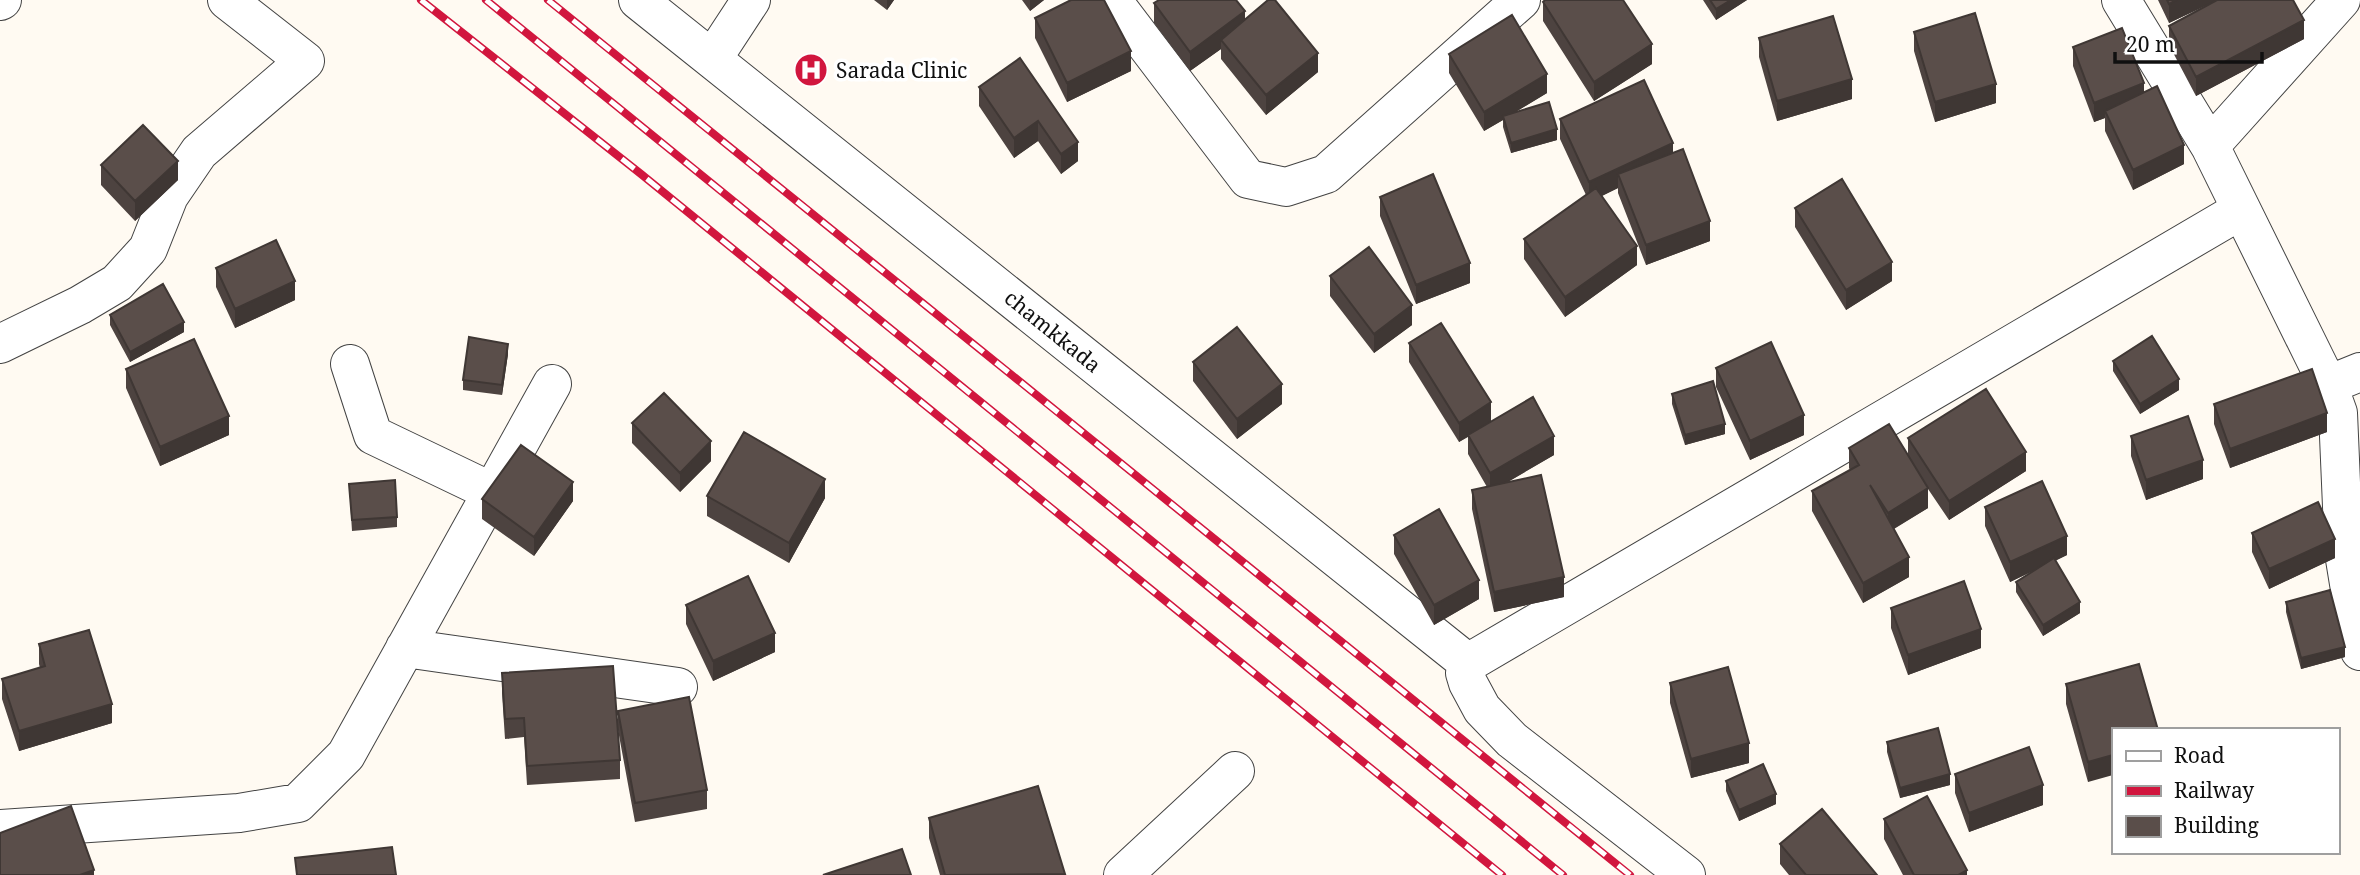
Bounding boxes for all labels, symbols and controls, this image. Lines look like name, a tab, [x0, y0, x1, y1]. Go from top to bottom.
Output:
scale bar	[2115, 21, 2262, 65]
text: 20 m	[2126, 30, 2175, 58]
hospital icon: Sarada Clinic	[792, 51, 830, 89]
place label: Sarada Clinic	[836, 56, 967, 84]
street label: chamkkada	[999, 283, 1107, 379]
legend	[2112, 728, 2339, 854]
text: Road	[2174, 741, 2225, 769]
text: Railway	[2174, 776, 2254, 804]
text: Building	[2174, 811, 2259, 839]

